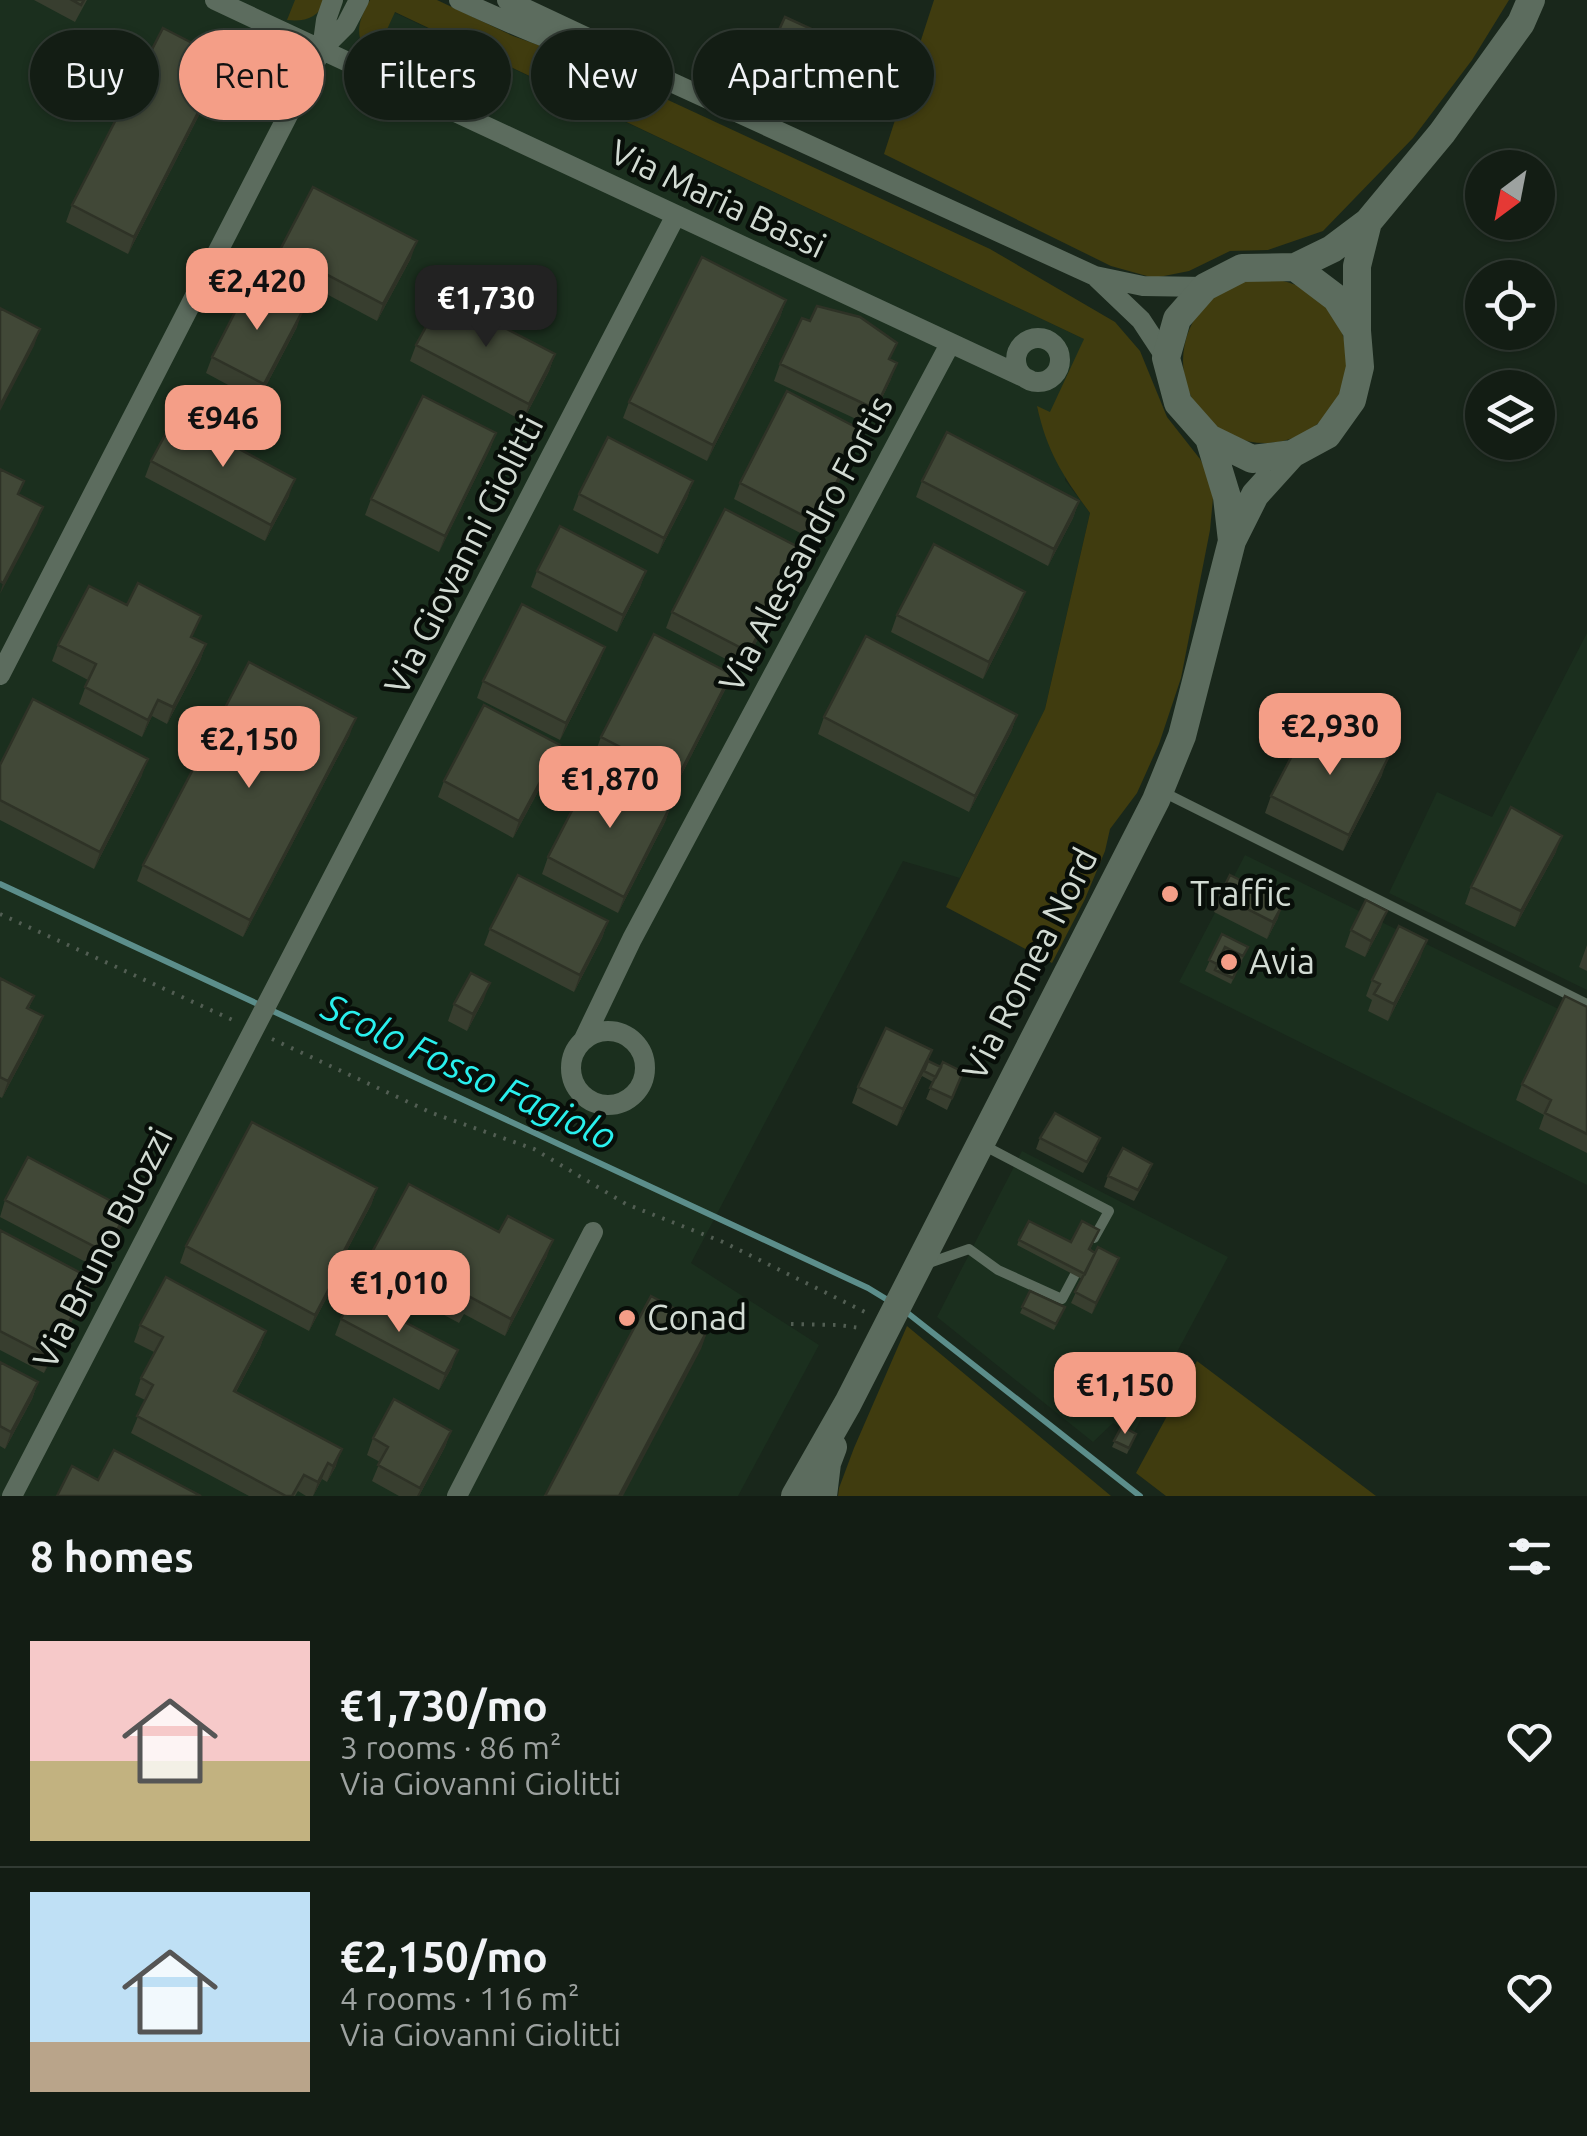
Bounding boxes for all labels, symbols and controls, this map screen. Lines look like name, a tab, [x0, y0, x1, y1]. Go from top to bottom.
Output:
chip: Buy	[30, 30, 159, 120]
chip: Rent	[179, 30, 324, 120]
chip: Filters	[344, 30, 511, 120]
chip: New	[531, 30, 673, 120]
chip: Apartment	[693, 30, 934, 120]
street label: Via Maria Bassi	[604, 131, 833, 265]
north arrow	[1465, 150, 1555, 240]
map controls	[1465, 150, 1555, 460]
pin: €2,420	[176, 248, 338, 333]
button: locate	[1465, 260, 1555, 350]
text: €2,420	[208, 262, 306, 298]
pin: €1,730	[405, 265, 567, 350]
text: €1,730	[437, 279, 535, 315]
button: layers	[1465, 370, 1555, 460]
pin: €946	[164, 385, 282, 470]
street label: Via Alessandro Fortis	[710, 389, 900, 698]
text: €946	[187, 399, 259, 435]
street label: Via Giovanni Giolitti	[376, 409, 551, 701]
pin: €2,930	[1249, 693, 1411, 778]
pin: €2,150	[168, 706, 330, 791]
text: €2,930	[1281, 707, 1379, 743]
text: €2,150	[200, 720, 298, 756]
pin: €1,870	[529, 746, 691, 831]
text: €1,870	[561, 760, 659, 796]
street label: Via Romea Nord	[953, 841, 1105, 1086]
place label: Traffic	[1190, 873, 1291, 913]
marker: Traffic	[1159, 883, 1181, 905]
place label: Avia	[1249, 941, 1315, 981]
marker: Avia	[1218, 951, 1240, 973]
water label: Scolo Fosso Fagiolo	[315, 984, 623, 1158]
street label: Via Bruno Buozzi	[24, 1120, 180, 1375]
pin: €1,010	[318, 1250, 480, 1335]
text: €1,010	[350, 1264, 448, 1300]
place label: Conad	[647, 1297, 747, 1337]
marker: Conad	[616, 1307, 638, 1329]
pin: €1,150	[1044, 1352, 1206, 1437]
text: €1,150	[1076, 1366, 1174, 1402]
icon: filters	[1502, 1529, 1557, 1584]
text: 8 homes	[30, 1533, 194, 1580]
icon: home	[110, 1681, 230, 1801]
text: €1,730/mo	[340, 1682, 548, 1729]
icon: heart	[1502, 1714, 1557, 1769]
text: 3 rooms · 86 m²	[340, 1729, 561, 1765]
text: Via Giovanni Giolitti	[340, 1765, 621, 1801]
icon: home	[110, 1932, 230, 2052]
text: €2,150/mo	[340, 1933, 548, 1980]
icon: heart	[1502, 1965, 1557, 2020]
text: 4 rooms · 116 m²	[340, 1980, 580, 2016]
text: Via Giovanni Giolitti	[340, 2016, 621, 2052]

